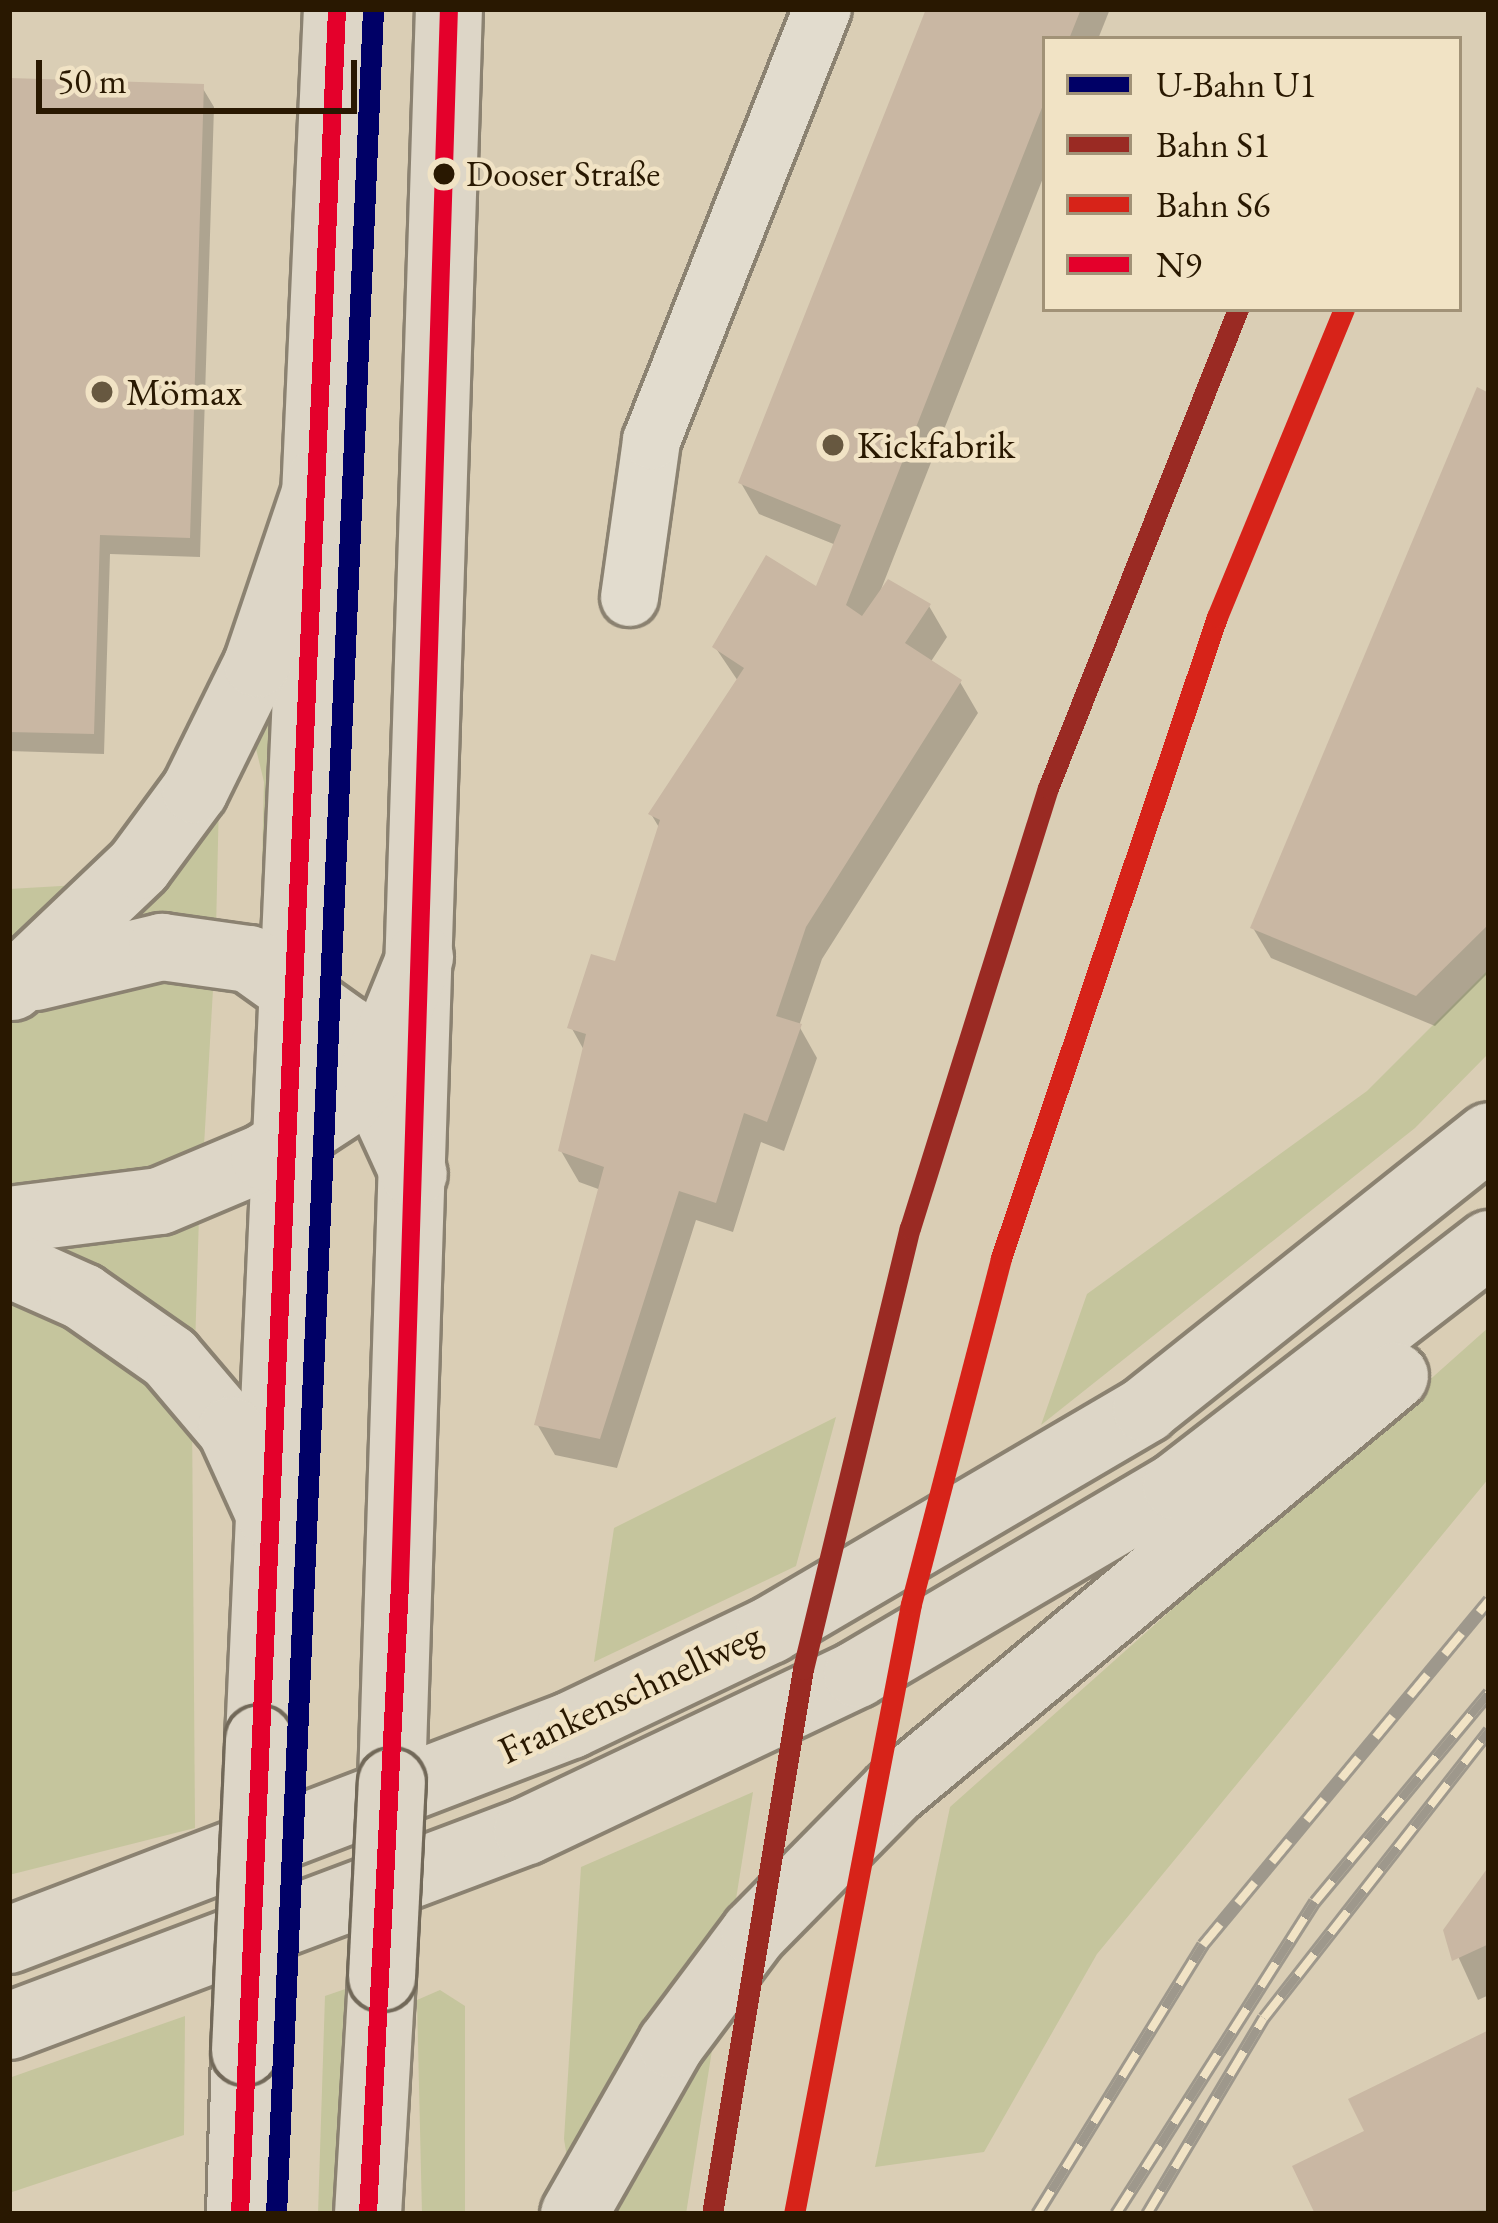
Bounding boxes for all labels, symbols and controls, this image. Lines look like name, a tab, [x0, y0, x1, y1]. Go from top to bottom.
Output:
scale bar	[42, 36, 363, 110]
legend	[1042, 36, 1462, 312]
text: 50 m	[57, 57, 127, 104]
text: U-Bahn U1	[1156, 61, 1317, 108]
text: Bahn S1	[1156, 121, 1270, 168]
place label: Dooser Straße	[466, 152, 660, 196]
marker: Dooser Straße	[433, 163, 455, 185]
text: Bahn S6	[1156, 181, 1270, 228]
text: N9	[1156, 241, 1202, 288]
place label: Mömax	[126, 369, 242, 415]
marker: Mömax	[89, 379, 115, 405]
place label: Kickfabrik	[857, 422, 1015, 468]
marker: Kickfabrik	[820, 432, 846, 458]
street label: Frankenschnellweg	[491, 1612, 769, 1774]

